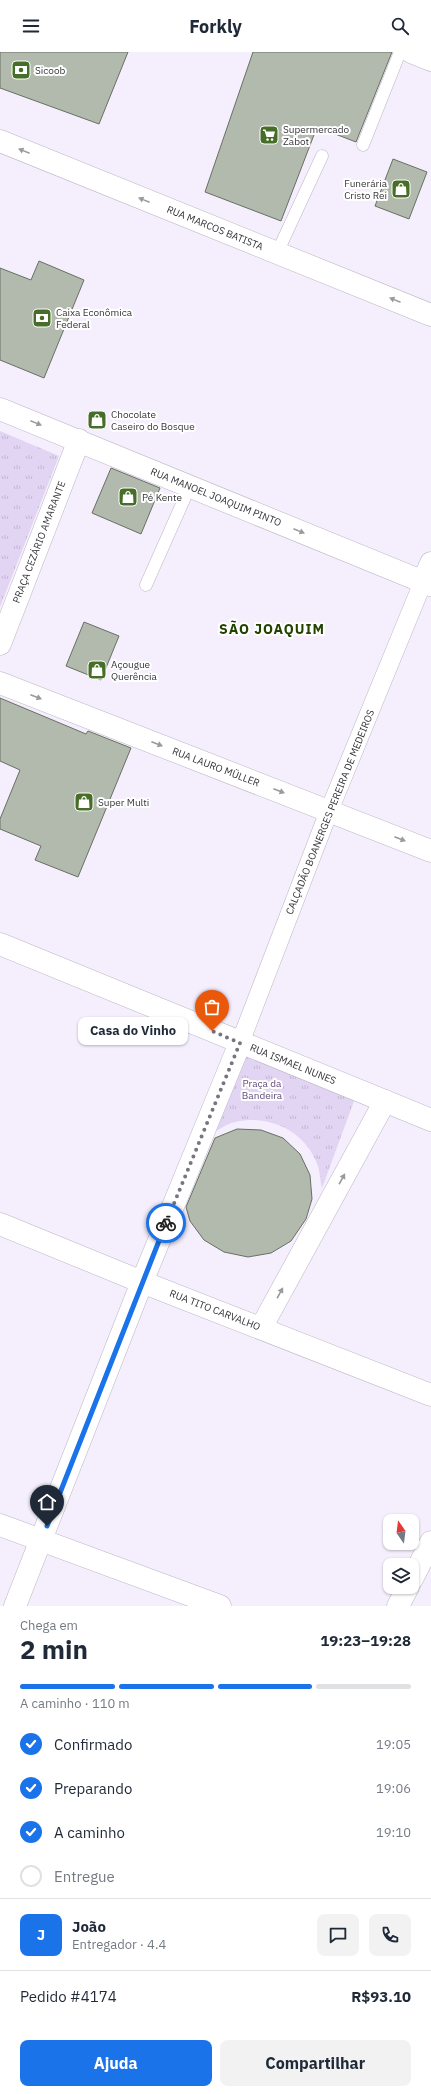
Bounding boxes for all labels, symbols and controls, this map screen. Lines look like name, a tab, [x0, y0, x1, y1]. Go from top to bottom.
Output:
icon: menu	[20, 15, 42, 37]
text: Forkly	[189, 15, 242, 38]
icon: search	[389, 15, 411, 37]
bank icon: Sicoob	[10, 59, 32, 81]
place label: Sicoob	[35, 64, 65, 77]
place label: Supermercado Zabot	[283, 123, 349, 148]
supermarket icon: Supermercado Zabot	[258, 124, 280, 146]
one-way arrow	[18, 148, 29, 154]
place label: Funerária Cristo Rei	[344, 177, 388, 202]
shop icon: Funerária Cristo Rei	[390, 178, 412, 200]
one-way arrow	[138, 196, 150, 202]
street label: RUA MARCOS BATISTA	[165, 203, 266, 254]
one-way arrow	[388, 297, 400, 303]
place label: Caixa Econômica Federal	[56, 306, 133, 331]
bank icon: Caixa Econômica Federal	[31, 307, 53, 329]
place label: Chocolate Caseiro do Bosque	[111, 408, 195, 433]
shop icon: Chocolate Caseiro do Bosque	[86, 409, 108, 431]
one-way arrow	[31, 421, 43, 427]
street label: RUA MANOEL JOAQUIM PINTO	[149, 465, 283, 529]
street label: PRAÇA CEZÁRIO AMARANTE	[10, 479, 68, 605]
shop icon: Pé Kente	[117, 486, 139, 508]
place label: Pé Kente	[142, 491, 182, 504]
one-way arrow	[294, 528, 306, 534]
district label: SÃO JOAQUIM	[219, 620, 325, 638]
place label: Açougue Querência	[111, 658, 158, 683]
shop icon: Açougue Querência	[86, 659, 108, 681]
one-way arrow	[31, 694, 43, 700]
street label: CALÇADÃO BOANERGES PEREIRA DE MEDEIROS	[283, 707, 377, 916]
one-way arrow	[152, 742, 164, 748]
street label: RUA LAURO MÜLLER	[170, 744, 262, 790]
one-way arrow	[273, 789, 285, 795]
shop icon: Super Multi	[73, 791, 95, 813]
place label: Super Multi	[98, 796, 149, 809]
one-way arrow	[394, 836, 406, 842]
pin	[195, 990, 229, 1031]
icon: bag	[201, 996, 223, 1018]
callout: Casa do Vinho	[78, 1017, 188, 1045]
text: Casa do Vinho	[90, 1022, 176, 1039]
street label: RUA ISMAEL NUNES	[248, 1041, 338, 1087]
park label: Praça da Bandeira	[242, 1077, 283, 1102]
one-way arrow	[339, 1173, 345, 1185]
courier	[146, 1203, 186, 1243]
icon: bike	[155, 1212, 177, 1234]
street label: RUA TITO CARVALHO	[168, 1287, 262, 1333]
one-way arrow	[276, 1288, 283, 1299]
pin	[30, 1485, 64, 1526]
icon: home	[36, 1491, 58, 1513]
north arrow	[383, 1514, 419, 1550]
map controls	[383, 1514, 419, 1594]
button: layers	[383, 1558, 419, 1594]
text: Chega em	[20, 1617, 78, 1634]
text: 19:23–19:28	[320, 1631, 411, 1650]
text: 2 min	[20, 1632, 88, 1666]
text: A caminho · 110 m	[20, 1695, 130, 1712]
icon: check	[20, 1733, 42, 1755]
text: Confirmado	[54, 1735, 132, 1754]
text: 19:05	[376, 1736, 411, 1753]
icon: check	[20, 1777, 42, 1799]
text: Preparando	[54, 1779, 132, 1798]
text: 19:06	[376, 1780, 411, 1797]
icon: check	[20, 1821, 42, 1843]
text: A caminho	[54, 1823, 125, 1842]
text: 19:10	[376, 1824, 411, 1841]
text: Entregue	[54, 1867, 115, 1886]
button: chat	[317, 1914, 359, 1956]
button: phone	[369, 1914, 411, 1956]
text: João	[72, 1917, 106, 1936]
text: J	[37, 1925, 45, 1944]
text: Entregador · 4.4	[72, 1936, 166, 1953]
text: Pedido #4174	[20, 1987, 117, 2006]
text: R$93.10	[351, 1987, 411, 2006]
button: Ajuda	[20, 2040, 212, 2086]
button: Compartilhar	[220, 2040, 411, 2086]

